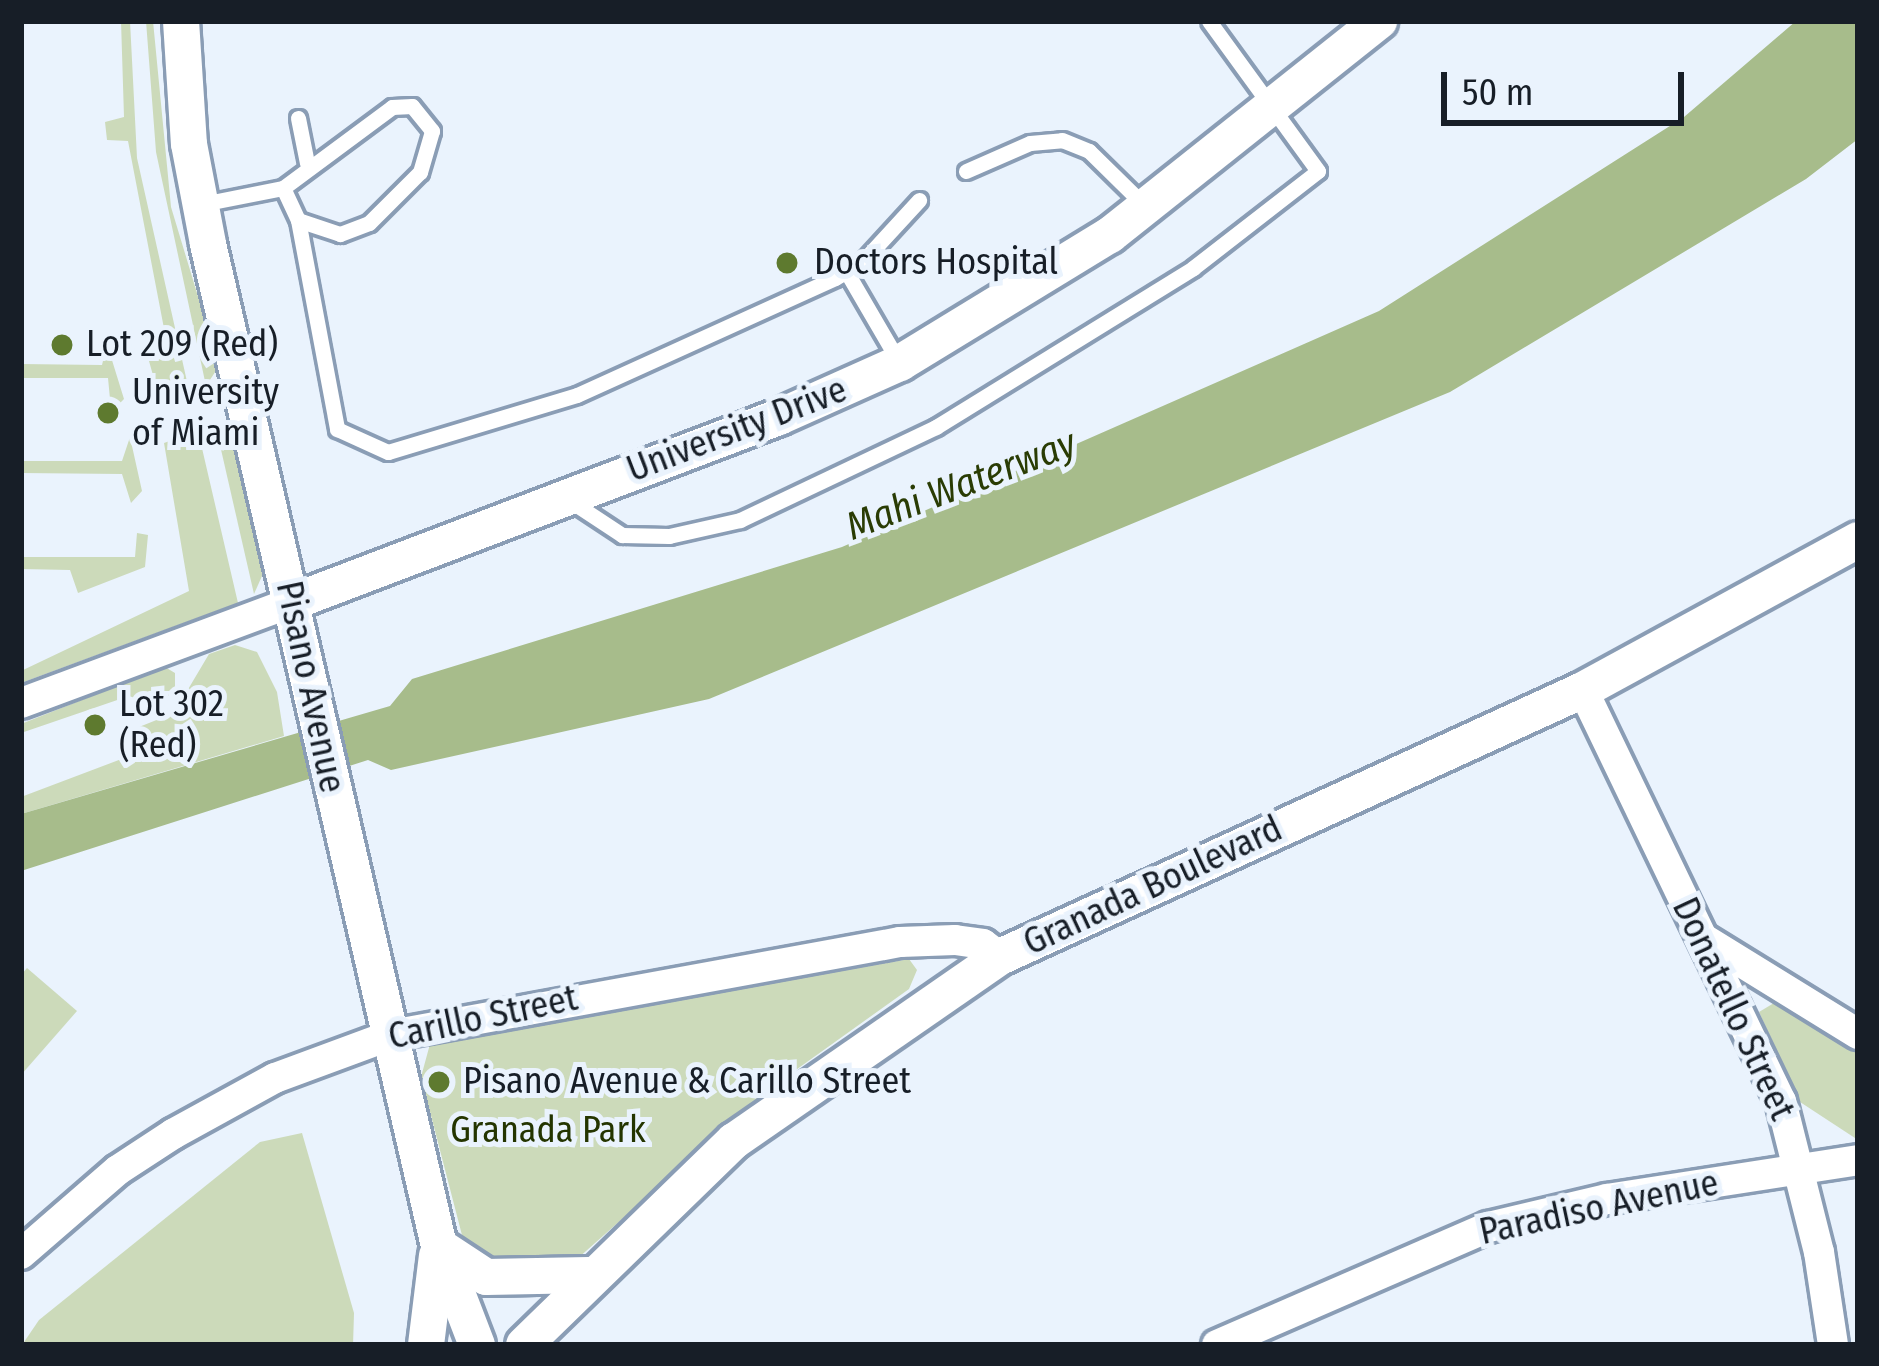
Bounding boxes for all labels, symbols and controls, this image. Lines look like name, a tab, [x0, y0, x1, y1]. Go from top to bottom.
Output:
scale bar	[1447, 48, 1690, 122]
text: 50 m	[1462, 71, 1533, 115]
place label: Doctors Hospital	[814, 241, 1058, 285]
marker: Doctors Hospital	[771, 247, 803, 279]
place label: Lot 209 (Red)	[86, 323, 278, 367]
marker: Lot 209 (Red)	[49, 332, 75, 358]
street label: University Drive	[621, 368, 853, 492]
place label: University of Miami	[132, 370, 279, 455]
marker: University of Miami	[95, 400, 121, 426]
water label: Mahi Waterway	[839, 420, 1083, 550]
street label: Pisano Avenue	[266, 577, 354, 797]
place label: Lot 302 (Red)	[119, 682, 224, 767]
marker: Lot 302 (Red)	[82, 712, 108, 738]
street label: Granada Boulevard	[1017, 807, 1289, 965]
street label: Donatello Street	[1663, 891, 1803, 1127]
street label: Carillo Street	[385, 977, 581, 1059]
place label: Pisano Avenue & Carillo Street	[463, 1060, 911, 1104]
marker: Pisano Avenue & Carillo Street	[426, 1069, 452, 1095]
park label: Granada Park	[450, 1109, 646, 1153]
street label: Paradiso Avenue	[1476, 1162, 1722, 1254]

